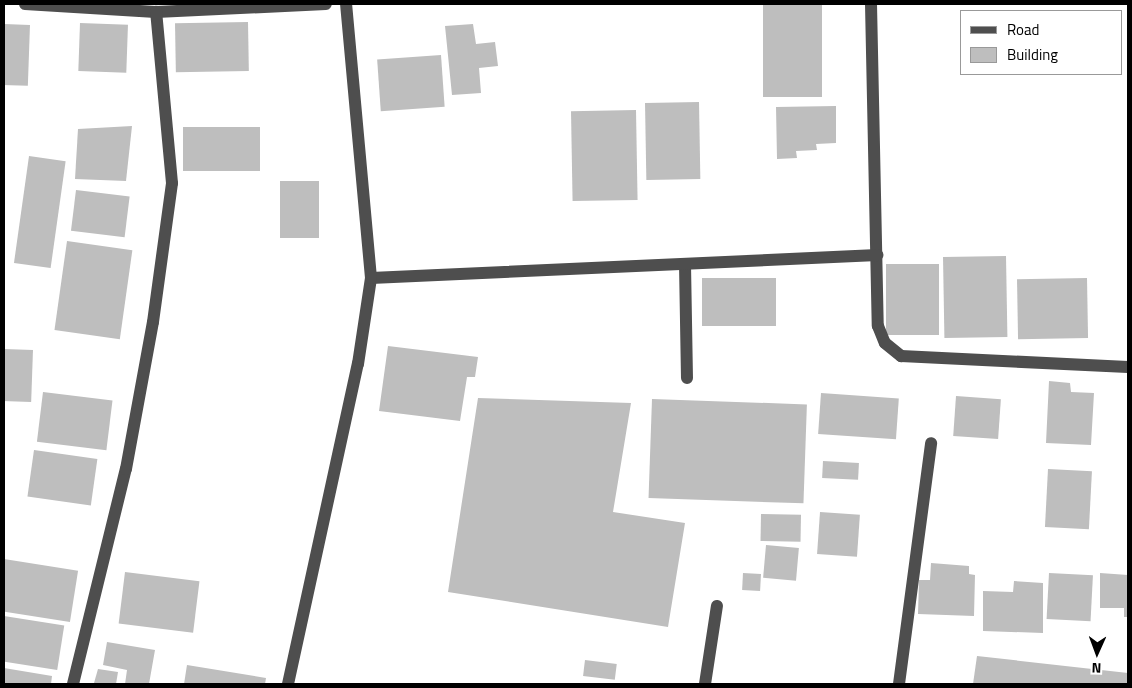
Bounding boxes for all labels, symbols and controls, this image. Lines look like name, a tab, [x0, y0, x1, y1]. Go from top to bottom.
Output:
legend	[960, 10, 1122, 75]
text: Road	[1007, 18, 1039, 41]
text: Building	[1007, 43, 1058, 66]
north arrow	[1072, 628, 1122, 678]
text: N	[1091, 658, 1102, 679]

